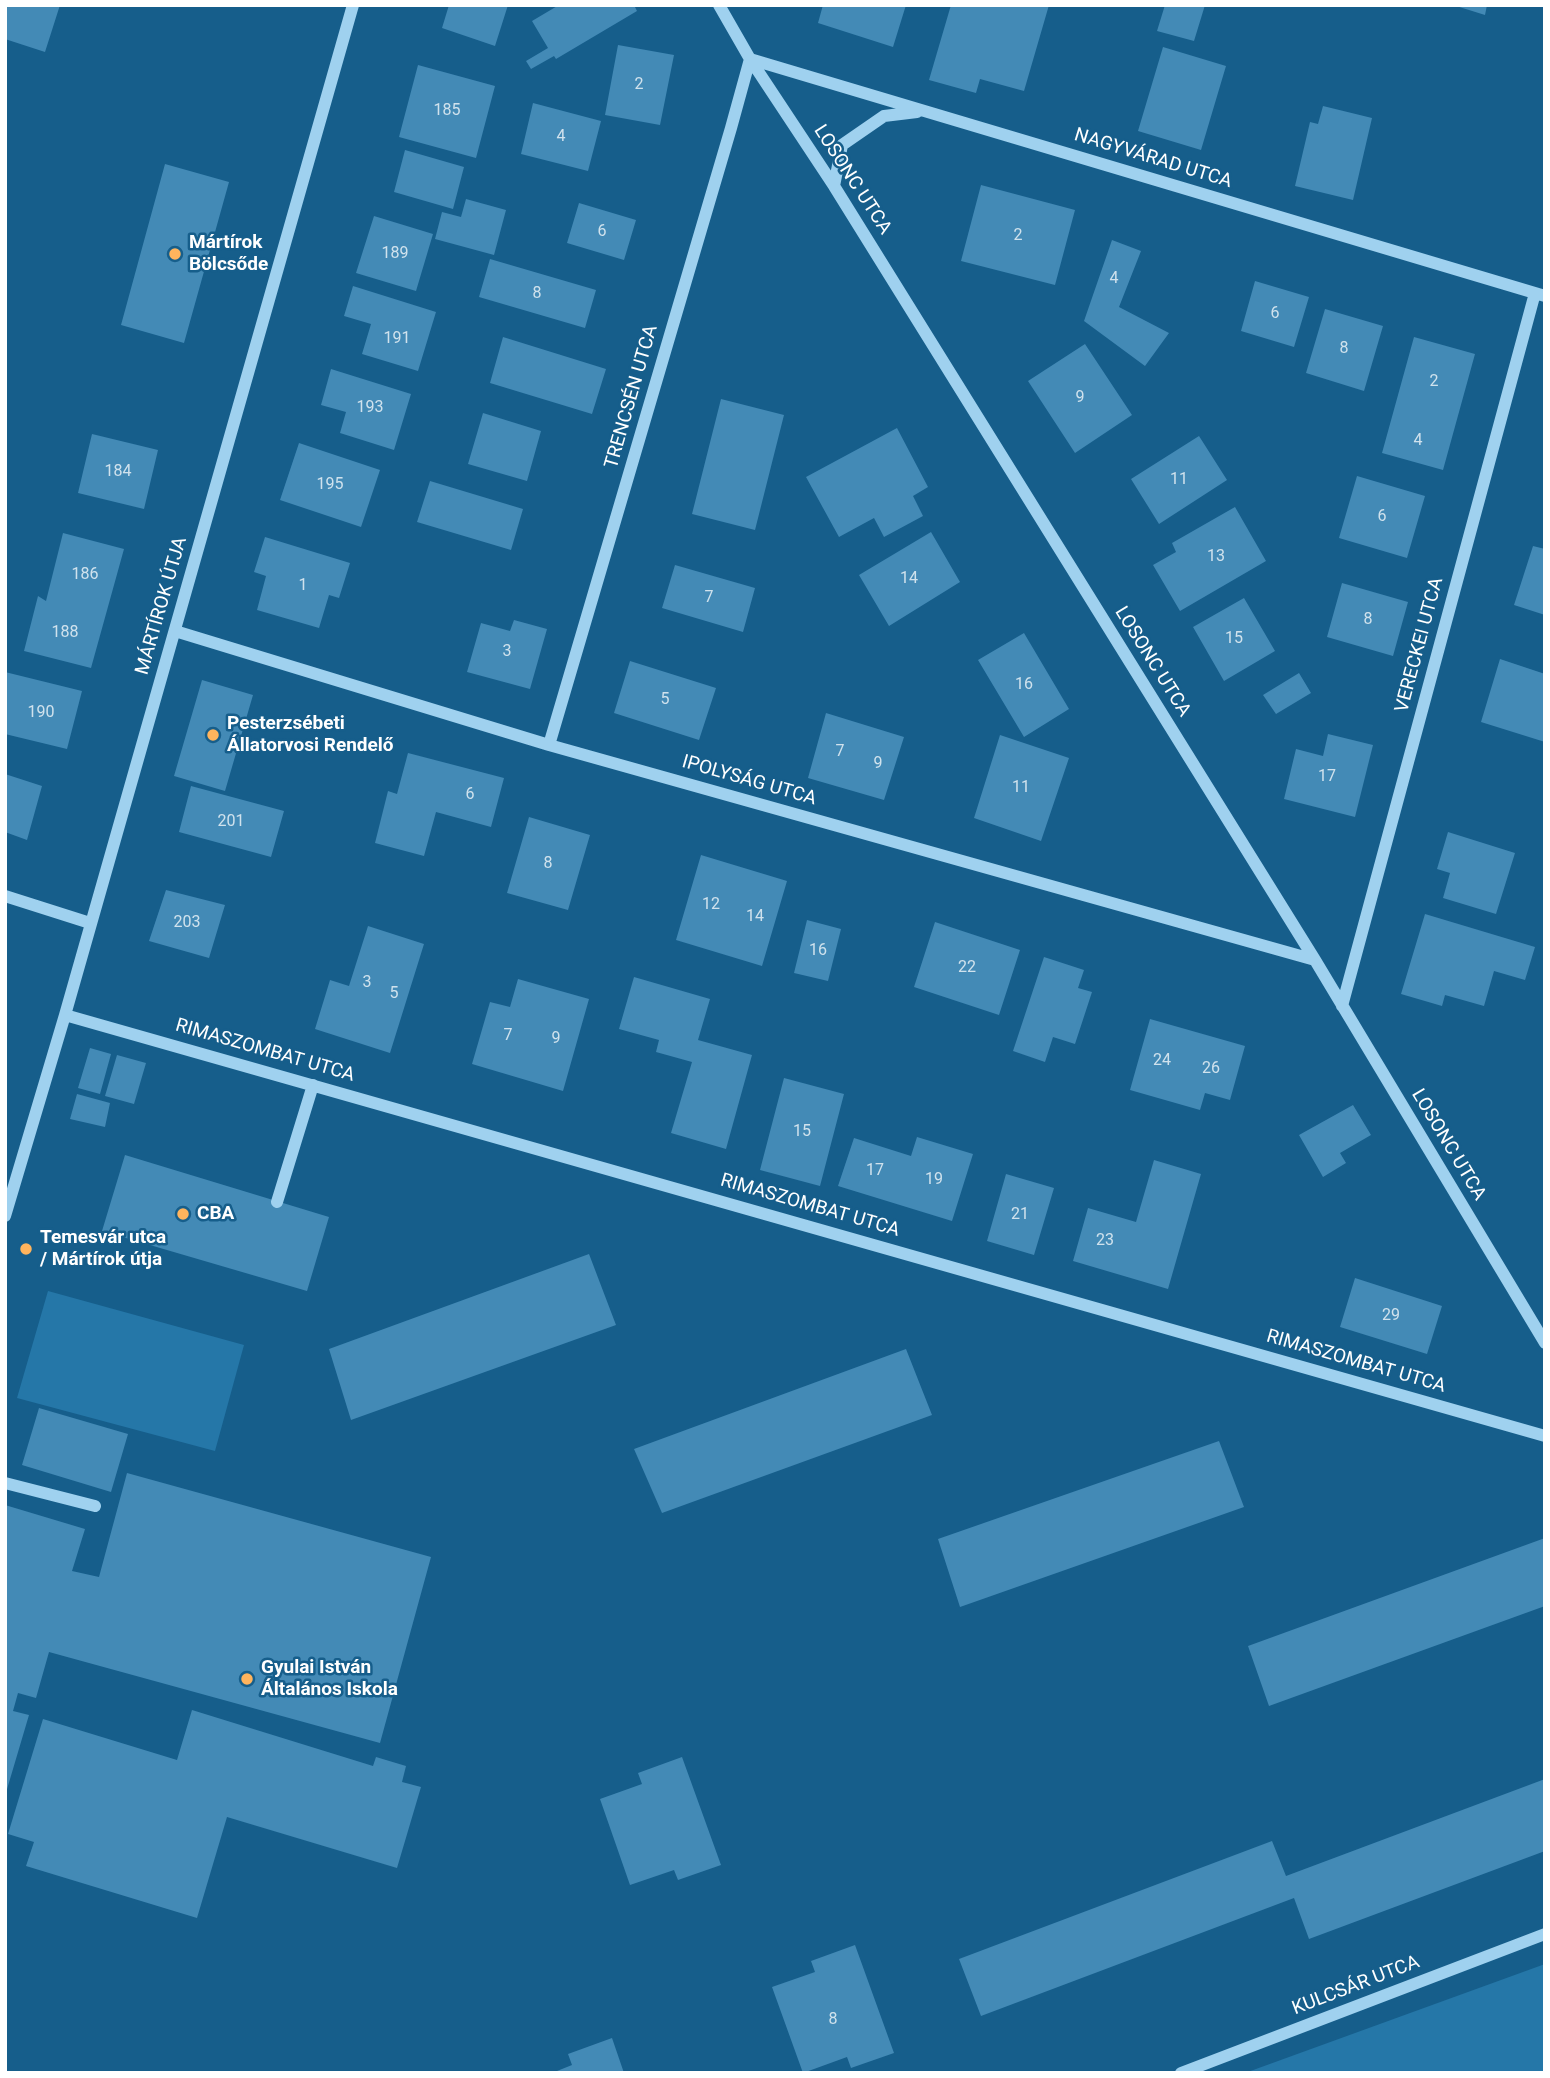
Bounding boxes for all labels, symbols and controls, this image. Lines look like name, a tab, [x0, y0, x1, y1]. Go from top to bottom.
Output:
house number: 2	[635, 75, 643, 95]
house number: 185	[434, 101, 460, 121]
street label: LOSONC UTCA	[808, 121, 896, 239]
street label: NAGYVÁRAD UTCA	[1071, 124, 1235, 194]
house number: 4	[557, 127, 565, 147]
house number: 6	[598, 222, 606, 242]
house number: 2	[1014, 226, 1022, 246]
place label: Mártírok Bölcsőde	[189, 232, 268, 276]
house number: 189	[382, 244, 408, 264]
marker: Mártírok Bölcsőde	[167, 246, 183, 262]
house number: 4	[1110, 269, 1118, 289]
house number: 8	[533, 284, 541, 304]
house number: 6	[1271, 304, 1279, 324]
street label: TRENCSÉN UTCA	[601, 323, 663, 471]
house number: 191	[384, 329, 410, 349]
house number: 8	[1340, 339, 1348, 359]
house number: 2	[1430, 372, 1438, 392]
house number: 9	[1076, 388, 1084, 408]
house number: 193	[357, 398, 383, 418]
house number: 4	[1414, 431, 1422, 451]
house number: 184	[105, 462, 131, 482]
house number: 11	[1170, 470, 1188, 490]
house number: 195	[317, 475, 343, 495]
house number: 6	[1378, 507, 1386, 527]
street label: MÁRTÍROK ÚTJA	[131, 535, 193, 677]
house number: 13	[1207, 547, 1225, 567]
house number: 186	[72, 565, 98, 585]
house number: 14	[900, 569, 918, 589]
street label: VERECKEI UTCA	[1391, 575, 1449, 715]
house number: 1	[299, 576, 307, 596]
house number: 7	[705, 588, 713, 608]
street label: LOSONC UTCA	[1109, 603, 1195, 721]
house number: 8	[1364, 610, 1372, 630]
house number: 188	[52, 623, 78, 643]
house number: 15	[1225, 629, 1243, 649]
house number: 3	[503, 642, 511, 662]
house number: 16	[1015, 675, 1033, 695]
house number: 5	[661, 690, 669, 710]
house number: 190	[28, 703, 54, 723]
place label: Pesterzsébeti Állatorvosi Rendelő	[227, 713, 394, 757]
marker: Pesterzsébeti Állatorvosi Rendelő	[205, 727, 221, 743]
house number: 7	[836, 742, 844, 762]
street label: IPOLYSÁG UTCA	[679, 751, 819, 811]
house number: 9	[874, 754, 882, 774]
house number: 17	[1318, 767, 1336, 787]
house number: 11	[1012, 778, 1030, 798]
house number: 6	[466, 785, 474, 805]
house number: 201	[218, 812, 244, 832]
house number: 8	[544, 854, 552, 874]
house number: 12	[702, 895, 720, 915]
house number: 14	[746, 907, 764, 927]
house number: 203	[174, 913, 200, 933]
house number: 16	[809, 941, 827, 961]
house number: 22	[958, 958, 976, 978]
house number: 3	[363, 973, 371, 993]
house number: 5	[390, 984, 398, 1004]
street label: RIMASZOMBAT UTCA	[173, 1014, 357, 1088]
house number: 7	[504, 1026, 512, 1046]
house number: 9	[552, 1029, 560, 1049]
house number: 24	[1153, 1051, 1171, 1071]
house number: 26	[1202, 1059, 1220, 1079]
street label: LOSONC UTCA	[1406, 1085, 1490, 1205]
house number: 15	[793, 1122, 811, 1142]
house number: 17	[866, 1161, 884, 1181]
street label: RIMASZOMBAT UTCA	[718, 1169, 902, 1243]
house number: 19	[925, 1170, 943, 1190]
place label: CBA	[197, 1203, 234, 1225]
house number: 21	[1011, 1205, 1029, 1225]
marker: CBA	[175, 1206, 191, 1222]
place label: Temesvár utca / Mártírok útja	[40, 1227, 166, 1271]
house number: 23	[1096, 1231, 1114, 1251]
marker: Temesvár utca / Mártírok útja	[18, 1241, 34, 1257]
house number: 29	[1382, 1306, 1400, 1326]
street label: RIMASZOMBAT UTCA	[1264, 1325, 1448, 1399]
place label: Gyulai István Általános Iskola	[261, 1657, 398, 1701]
marker: Gyulai István Általános Iskola	[239, 1671, 255, 1687]
street label: KULCSÁR UTCA	[1289, 1951, 1423, 2021]
house number: 8	[829, 2010, 837, 2030]

